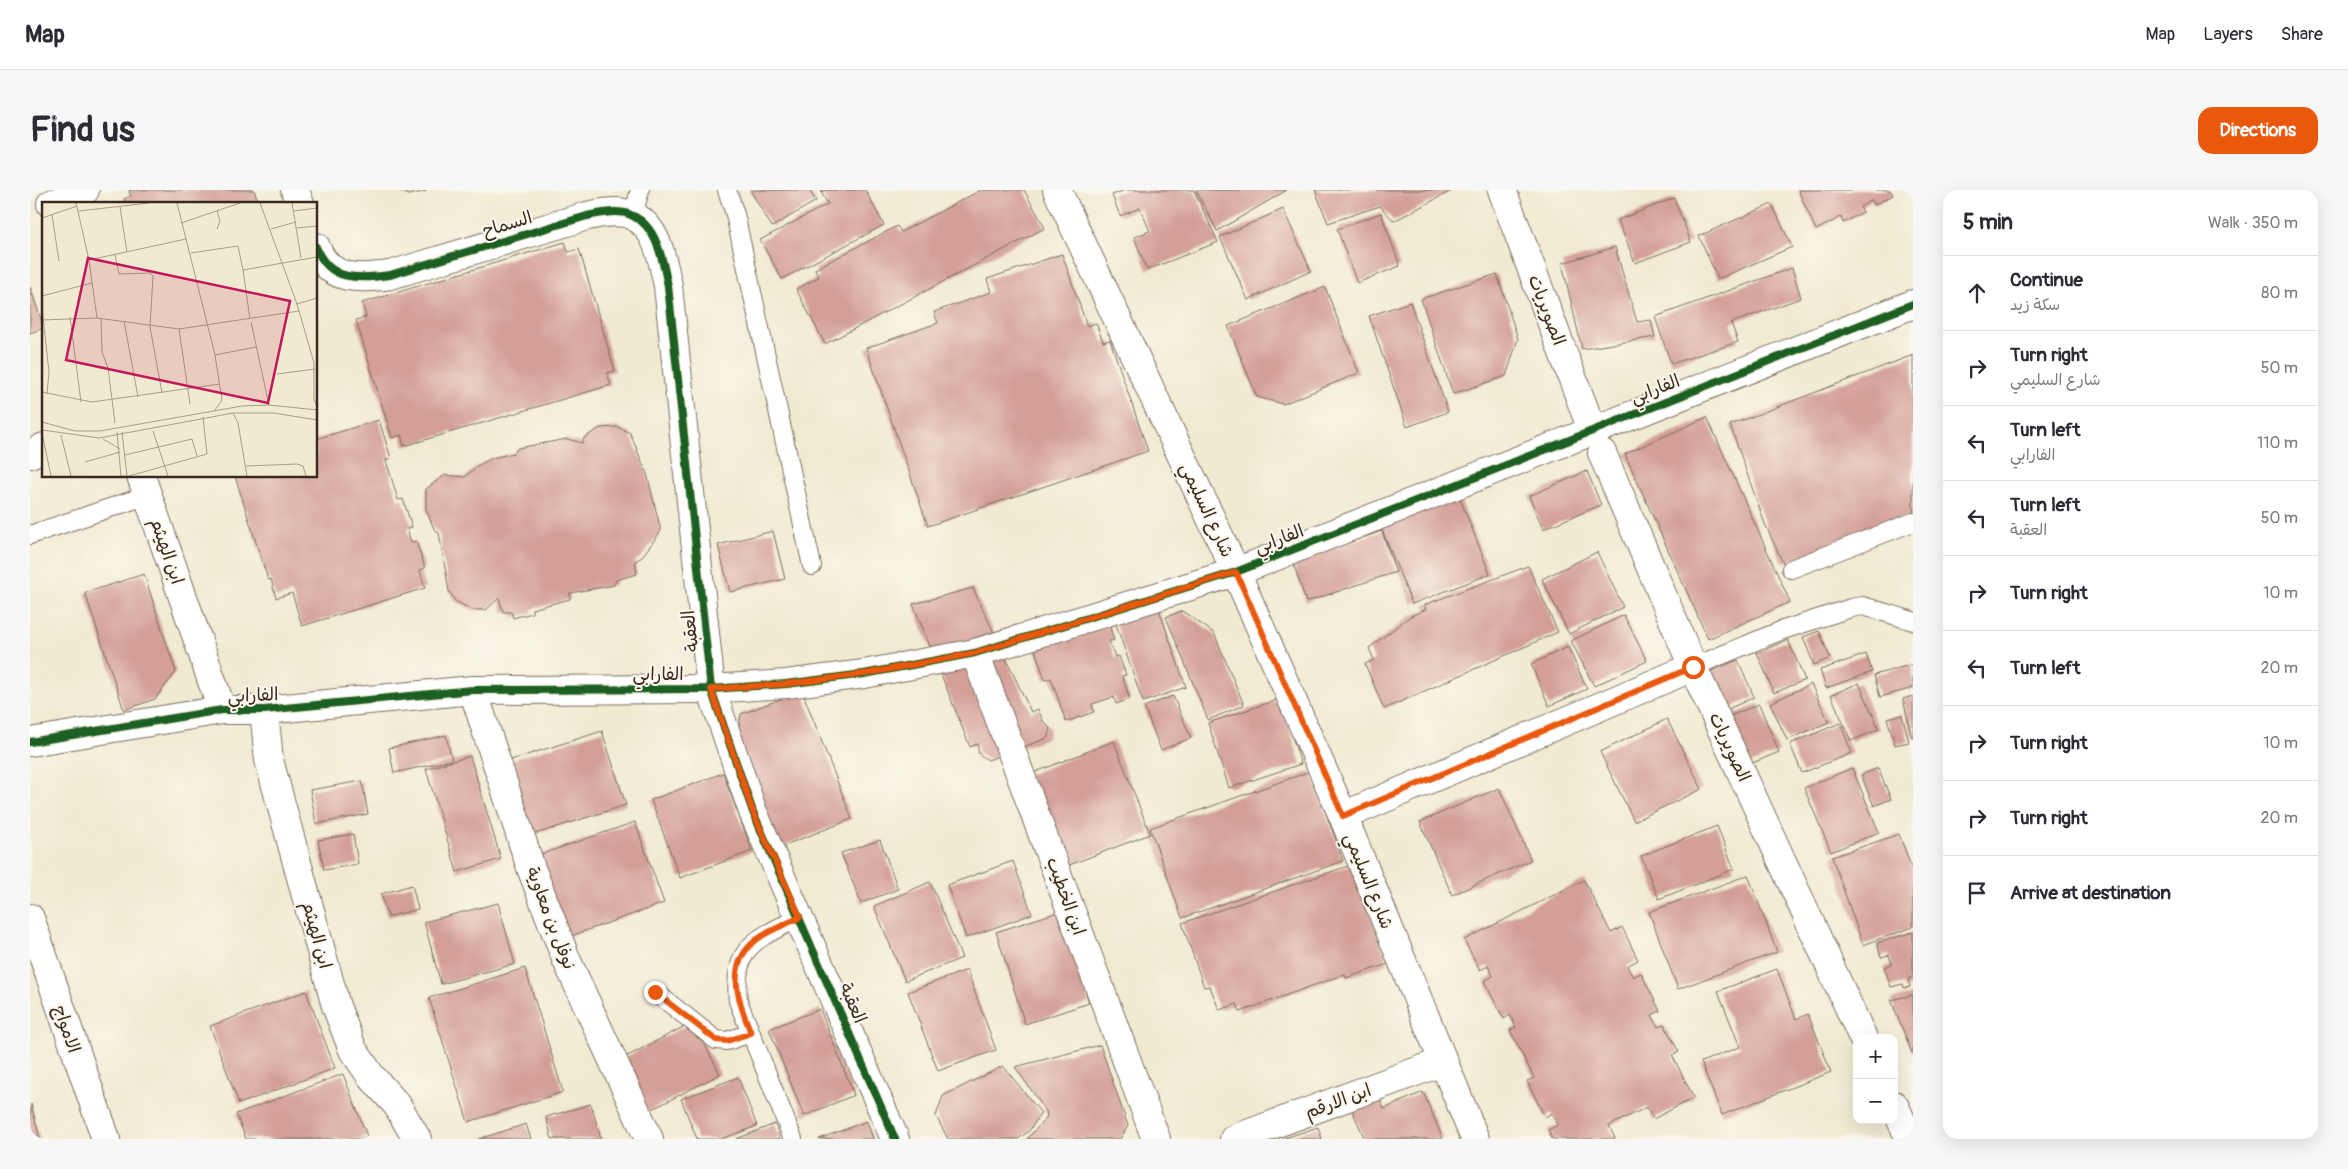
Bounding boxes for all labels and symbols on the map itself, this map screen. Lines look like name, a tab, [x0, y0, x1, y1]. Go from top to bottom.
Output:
inset map	[42, 202, 318, 478]
street label: السماح	[479, 206, 535, 243]
street label: الصويريات	[1523, 272, 1571, 349]
street label: الفارابي	[1627, 370, 1685, 413]
street label: شارع السليمي	[1171, 459, 1238, 563]
street label: ابن الهيثم	[143, 515, 189, 588]
street label: الفارابي	[1251, 520, 1309, 563]
street label: العقبة	[677, 609, 704, 653]
route start	[1682, 656, 1705, 679]
street label: الفارابي	[632, 663, 684, 690]
street label: الفارابي	[227, 683, 279, 712]
street label: الصويريات	[1703, 709, 1756, 786]
street label: شارع السليمي	[1335, 830, 1398, 934]
street label: ابن الخطيب	[1041, 854, 1090, 938]
street label: نوفل بن معاوية	[520, 864, 581, 973]
street label: ابن الهيثم	[295, 899, 337, 972]
street label: العقبة	[834, 979, 871, 1027]
route end	[644, 981, 667, 1004]
street label: الامواج	[48, 1002, 85, 1056]
street label: ابن الارقم	[1302, 1079, 1375, 1126]

